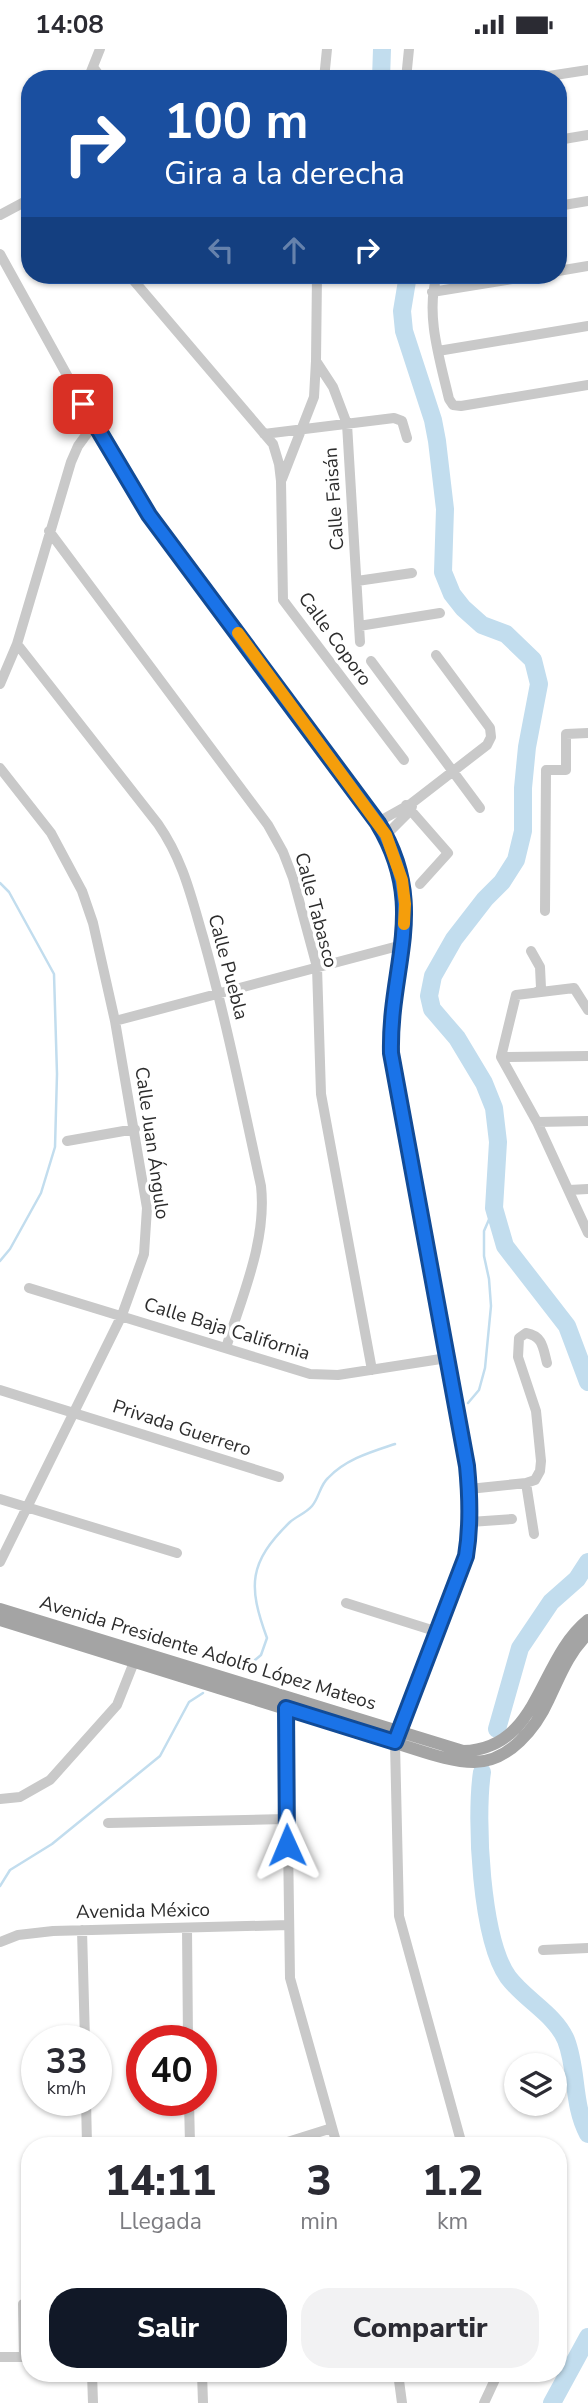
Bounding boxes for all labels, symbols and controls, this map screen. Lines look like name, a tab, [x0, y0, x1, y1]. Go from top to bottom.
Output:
text: 14:08	[35, 7, 104, 42]
text: 100 m	[164, 88, 308, 155]
icon: right	[49, 98, 140, 189]
text: Gira a la derecha	[164, 152, 405, 195]
icon: left	[202, 231, 240, 269]
icon: ahead	[275, 231, 313, 269]
icon: right	[348, 231, 386, 269]
pin	[53, 374, 113, 434]
icon: arrive	[64, 385, 102, 423]
street label: Calle Faisán	[317, 447, 351, 551]
street label: Calle Coporo	[292, 587, 378, 691]
street label: Calle Tabasco	[288, 850, 344, 970]
street label: Calle Puebla	[201, 911, 255, 1023]
street label: Calle Juan Ángulo	[128, 1065, 176, 1221]
street label: Calle Baja California	[141, 1291, 313, 1367]
street label: Privada Guerrero	[109, 1393, 255, 1463]
street label: Avenida Presidente Adolfo López Mateos	[37, 1589, 379, 1717]
position arrow	[250, 1808, 324, 1882]
street label: Avenida México	[76, 1897, 210, 1925]
speed limit sign: 40	[126, 2025, 217, 2116]
text: 33	[45, 2038, 88, 2085]
map controls	[504, 2053, 567, 2116]
button: layers	[504, 2053, 567, 2116]
text: km/h	[47, 2076, 86, 2100]
text: 14:11	[105, 2153, 216, 2210]
text: 3	[307, 2153, 332, 2210]
text: 1.2	[422, 2153, 483, 2210]
text: Llegada	[119, 2206, 202, 2237]
text: min	[300, 2206, 338, 2237]
text: km	[437, 2206, 468, 2237]
button: Salir	[49, 2288, 287, 2368]
button: Compartir	[301, 2288, 539, 2368]

